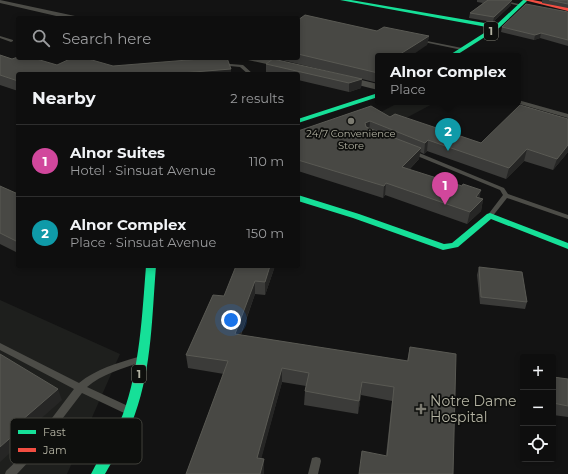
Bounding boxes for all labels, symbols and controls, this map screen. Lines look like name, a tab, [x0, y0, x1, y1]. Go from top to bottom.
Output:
search box	[16, 16, 300, 60]
road number: 1	[484, 22, 498, 40]
icon: search	[30, 27, 52, 49]
text: Search here	[62, 29, 151, 48]
popup	[375, 53, 521, 105]
text: Alnor Complex	[390, 62, 506, 81]
text: Place	[390, 81, 425, 97]
text: Nearby	[32, 88, 96, 108]
text: 2 results	[230, 90, 284, 106]
marker: 24/7 Convenience Store	[346, 116, 356, 126]
pin: 2	[435, 118, 461, 151]
place label: 24/7 Convenience Store	[306, 127, 396, 152]
text: Alnor Suites	[70, 143, 165, 162]
text: 1	[42, 153, 48, 169]
text: 110 m	[249, 153, 284, 169]
text: Hotel · Sinsuat Avenue	[70, 162, 216, 178]
pin: 1	[432, 172, 458, 205]
text: Alnor Complex	[70, 215, 186, 234]
text: 2	[41, 225, 49, 241]
text: 150 m	[246, 225, 284, 241]
text: Place · Sinsuat Avenue	[70, 234, 216, 250]
your location	[221, 310, 241, 330]
map controls	[520, 354, 556, 462]
button: +	[520, 354, 556, 390]
road number: 1	[132, 365, 146, 383]
button: −	[520, 390, 556, 426]
place label: Notre Dame Hospital	[430, 392, 517, 426]
marker: Notre Dame Hospital	[415, 403, 427, 415]
legend	[10, 418, 142, 464]
text: Fast	[43, 425, 67, 439]
button: locate	[520, 426, 556, 462]
text: Jam	[42, 443, 67, 457]

